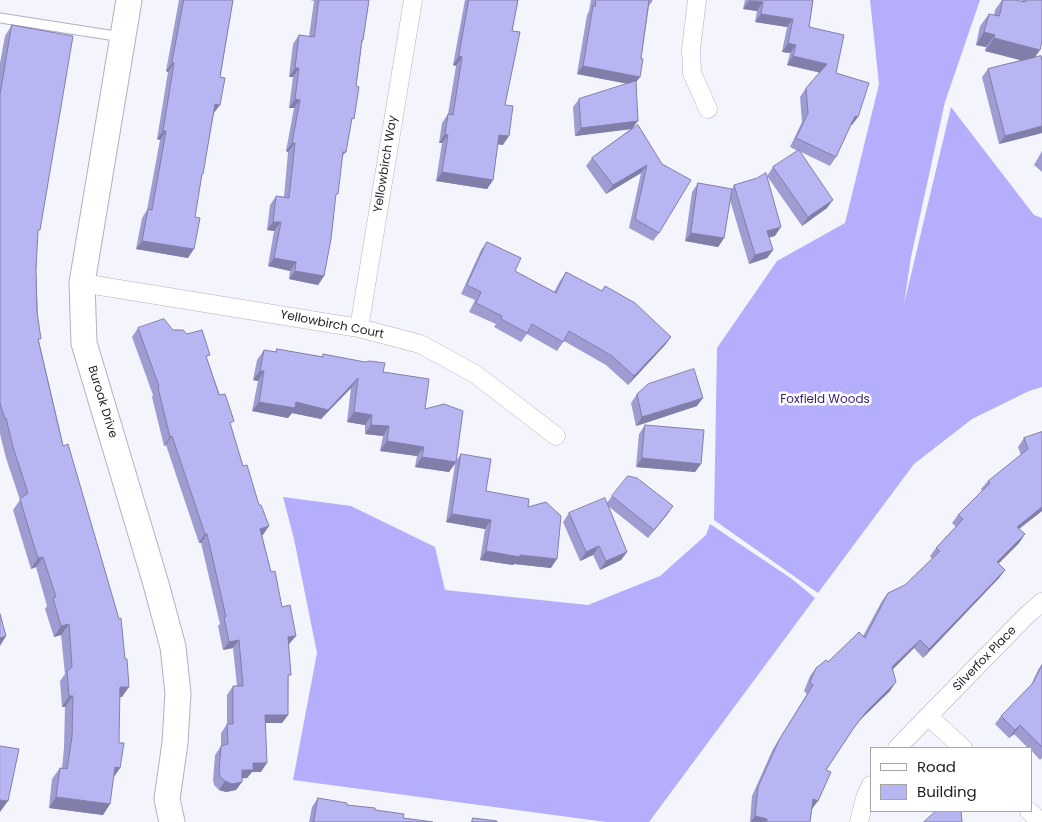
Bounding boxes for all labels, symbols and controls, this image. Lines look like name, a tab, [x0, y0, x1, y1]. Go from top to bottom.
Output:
street label: Yellowbirch Way	[371, 114, 401, 214]
street label: Yellowbirch Court	[279, 308, 385, 342]
street label: Buroak Drive	[84, 364, 120, 440]
park label: Foxfield Woods	[780, 393, 870, 407]
street label: Silverfox Place	[950, 623, 1020, 695]
legend	[870, 747, 1032, 812]
text: Road	[917, 756, 956, 777]
text: Building	[917, 781, 977, 802]

